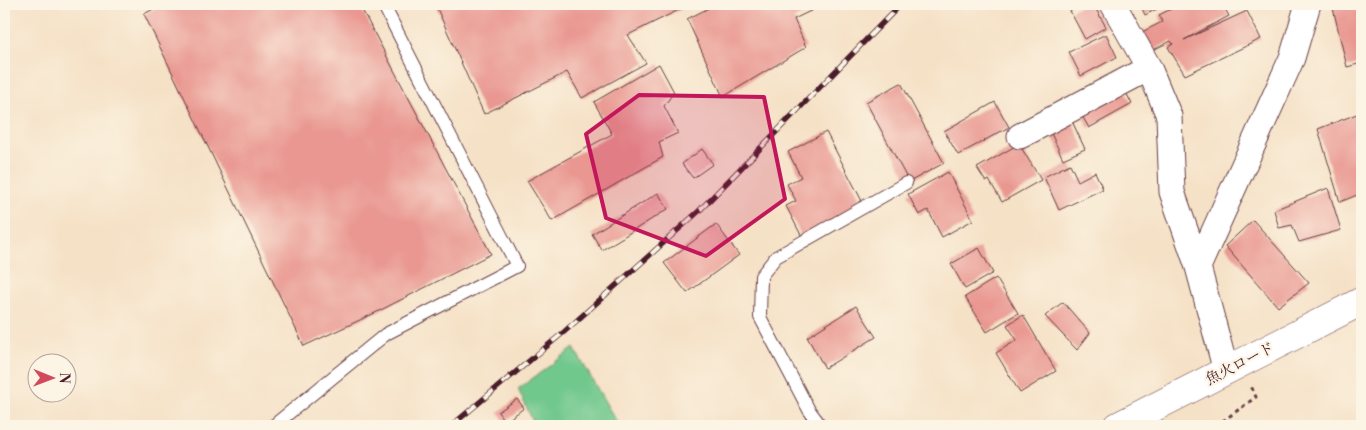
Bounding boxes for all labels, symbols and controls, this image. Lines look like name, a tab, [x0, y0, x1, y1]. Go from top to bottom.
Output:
street label: 魚火ロード	[1202, 339, 1278, 389]
north arrow	[28, 352, 78, 402]
text: N	[55, 373, 73, 384]

